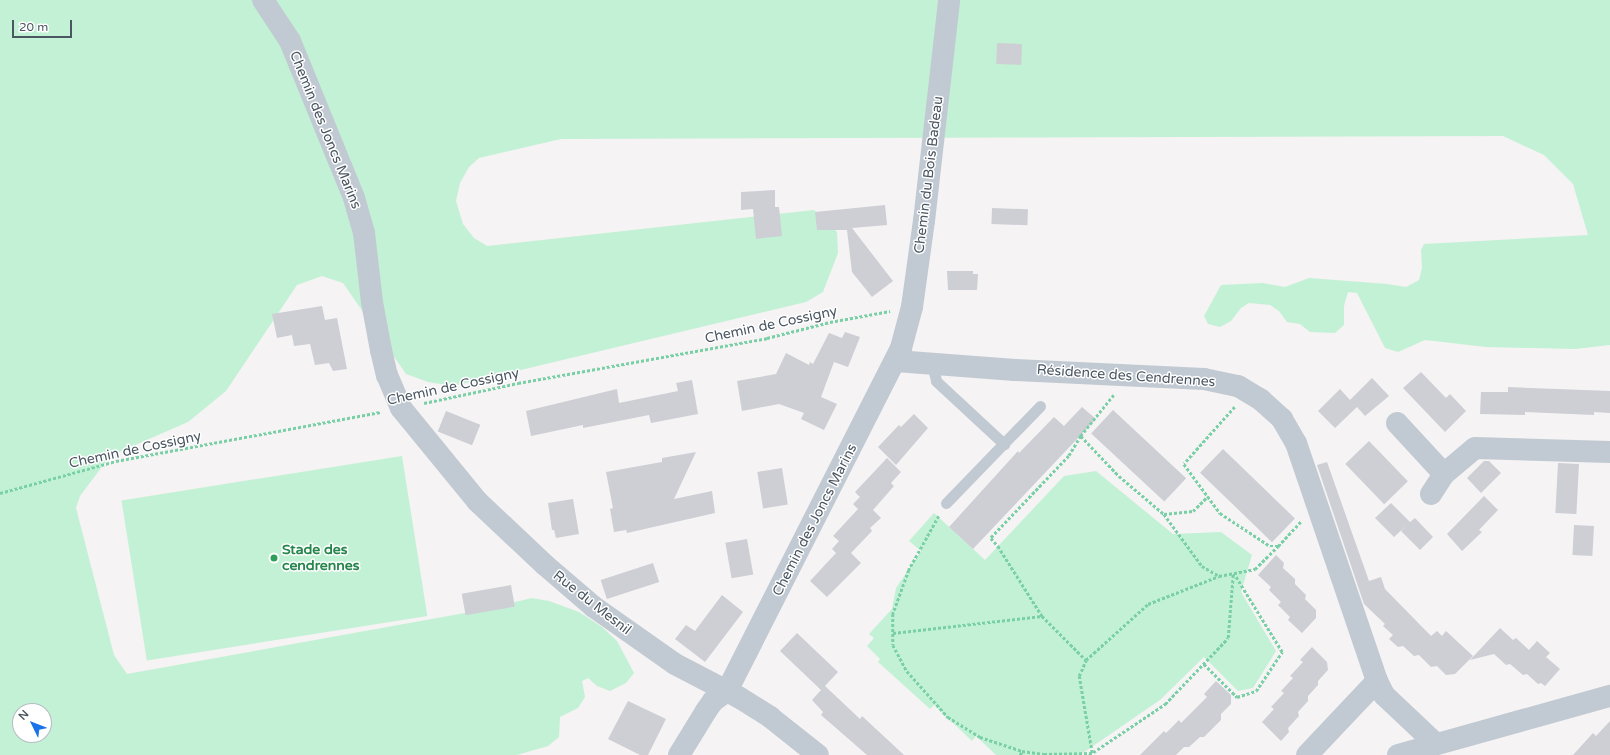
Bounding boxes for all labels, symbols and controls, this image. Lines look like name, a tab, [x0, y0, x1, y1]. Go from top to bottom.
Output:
scale bar	[14, 12, 74, 38]
text: 20 m	[19, 20, 48, 34]
street label: Chemin des Joncs Marins	[286, 49, 364, 211]
street label: Chemin du Bois Badeau	[911, 95, 947, 255]
street label: Chemin de Cossigny	[703, 303, 839, 347]
street label: Résidence des Cendrennes	[1036, 361, 1216, 391]
street label: Chemin de Cossigny	[385, 365, 521, 409]
street label: Chemin de Cossigny	[67, 428, 203, 472]
street label: Chemin des Joncs Marins	[769, 441, 861, 599]
place label: Stade des cendrennes	[282, 542, 359, 574]
marker: Stade des cendrennes	[269, 553, 279, 563]
street label: Rue du Mesnil	[550, 567, 634, 639]
north arrow	[12, 703, 52, 743]
text: N	[16, 707, 31, 723]

